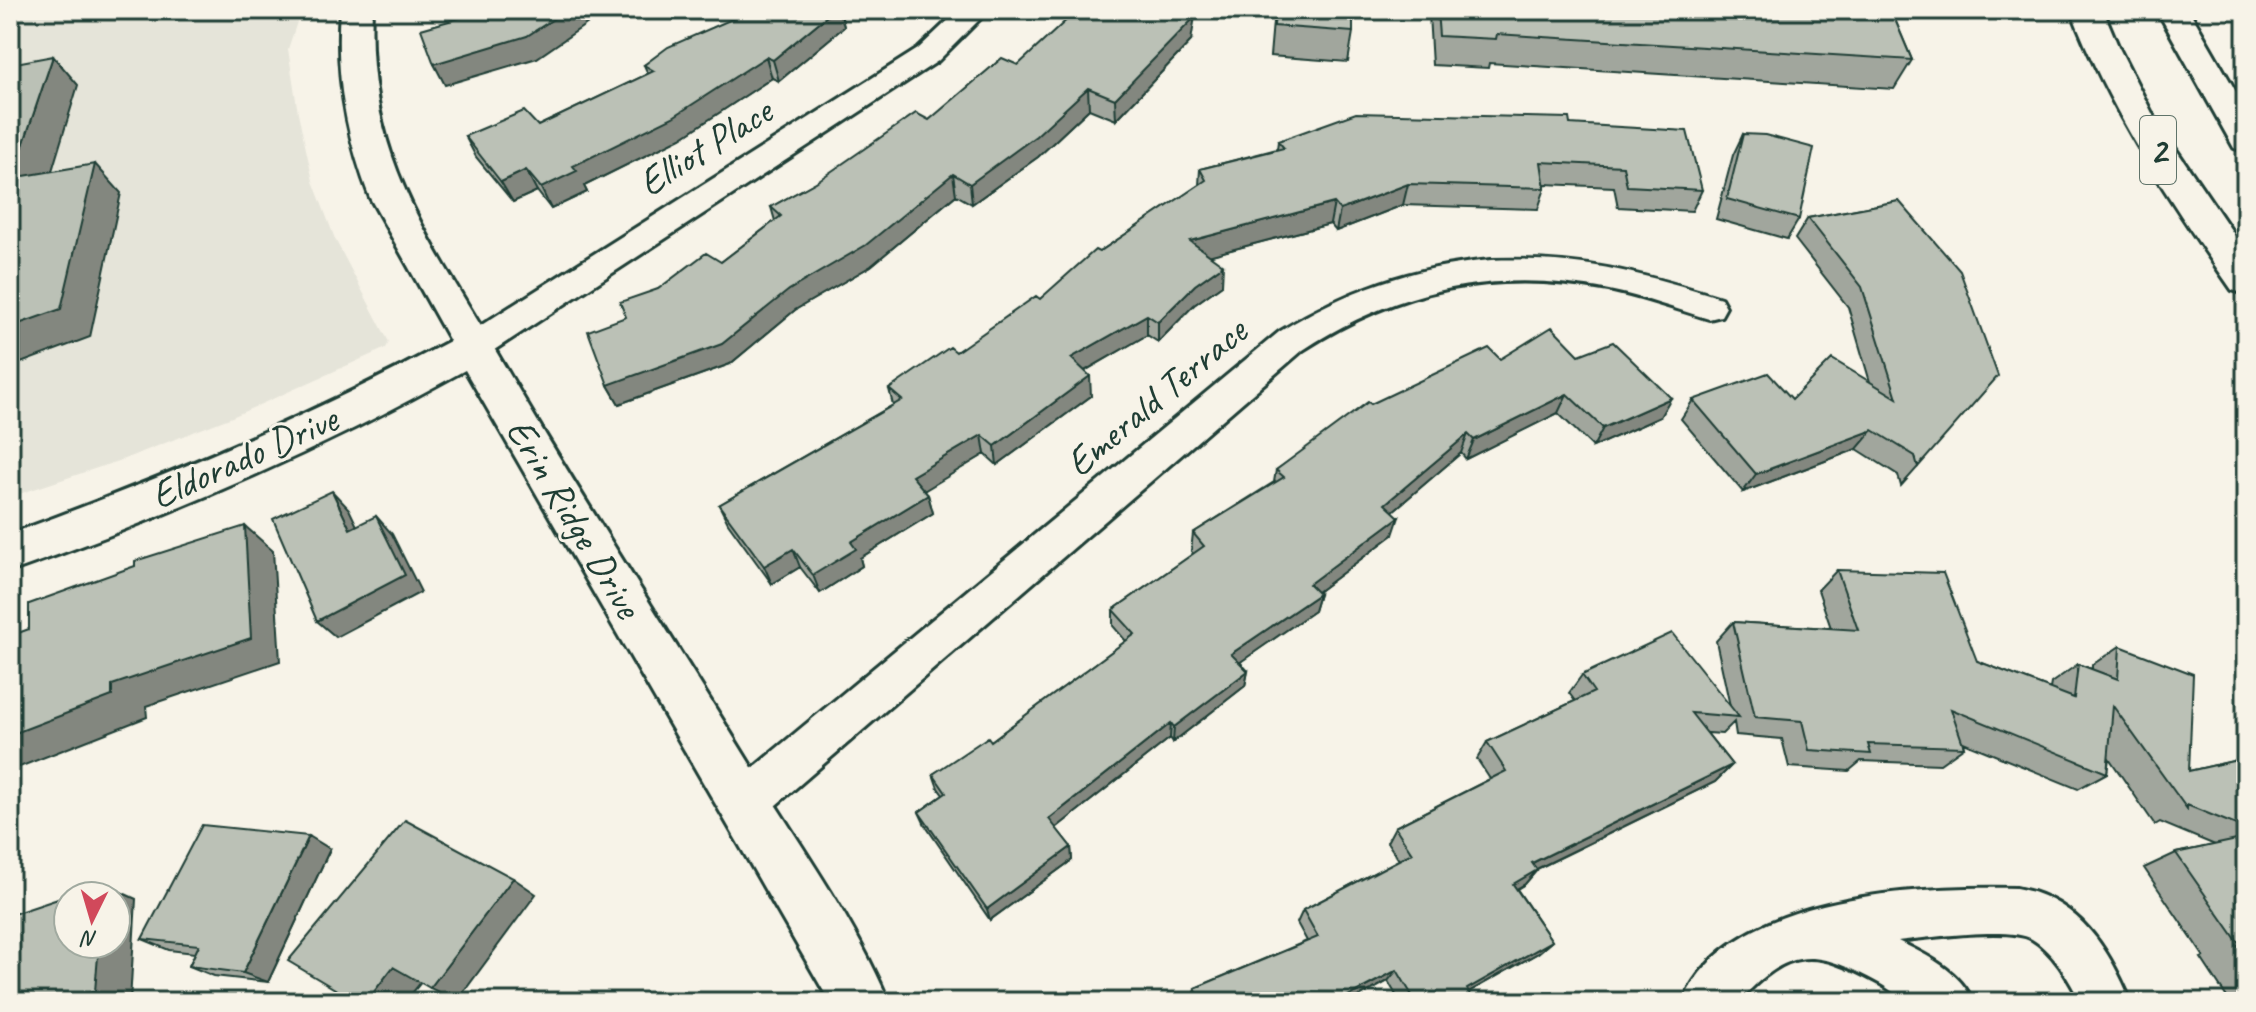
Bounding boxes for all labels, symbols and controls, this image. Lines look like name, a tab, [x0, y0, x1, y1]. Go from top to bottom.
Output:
street label: Elliot Place	[629, 85, 784, 208]
road number: 2	[2140, 116, 2176, 184]
street label: Emerald Terrace	[1055, 305, 1259, 487]
street label: Eldorado Drive	[143, 392, 348, 520]
street label: Erin Ridge Drive	[495, 409, 655, 629]
north arrow	[52, 880, 132, 960]
text: N	[79, 924, 98, 953]

